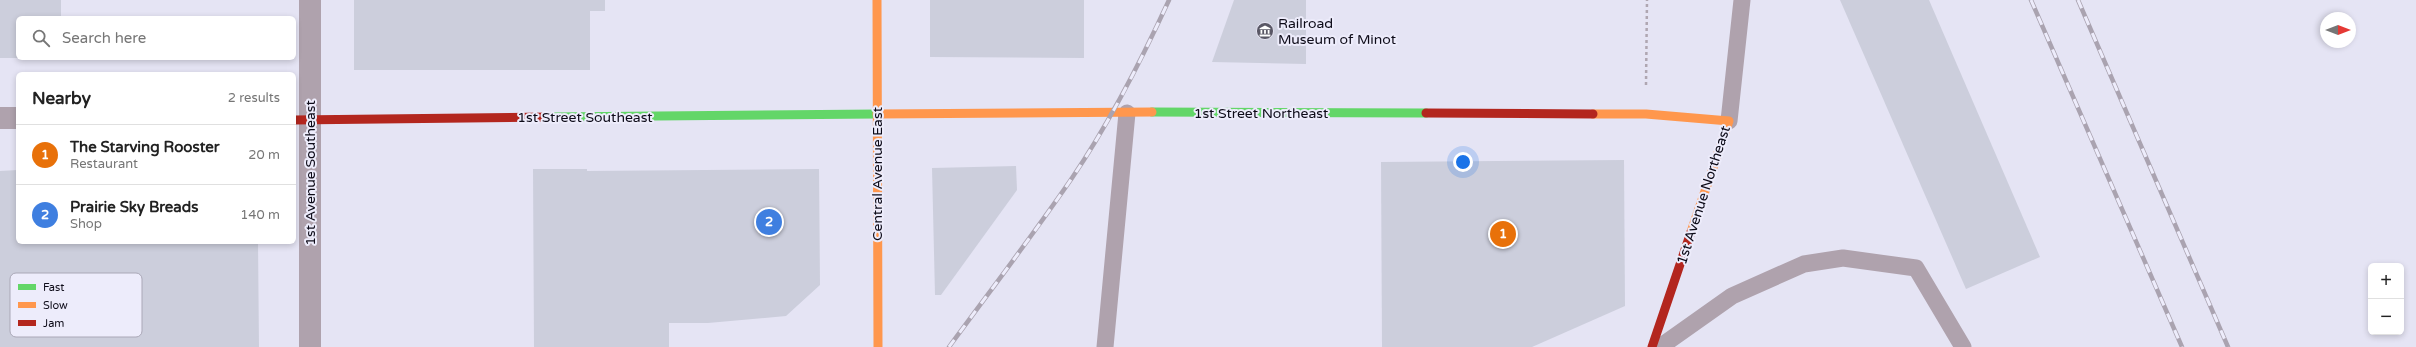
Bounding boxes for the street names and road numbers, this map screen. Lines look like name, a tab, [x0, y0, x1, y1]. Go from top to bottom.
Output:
street label: 1st Avenue Southeast	[302, 100, 319, 246]
street label: 1st Street Northeast	[1194, 105, 1329, 122]
street label: Central Avenue East	[869, 106, 886, 241]
street label: 1st Street Southeast	[517, 109, 653, 126]
street label: 1st Avenue Northeast	[1673, 123, 1734, 267]

